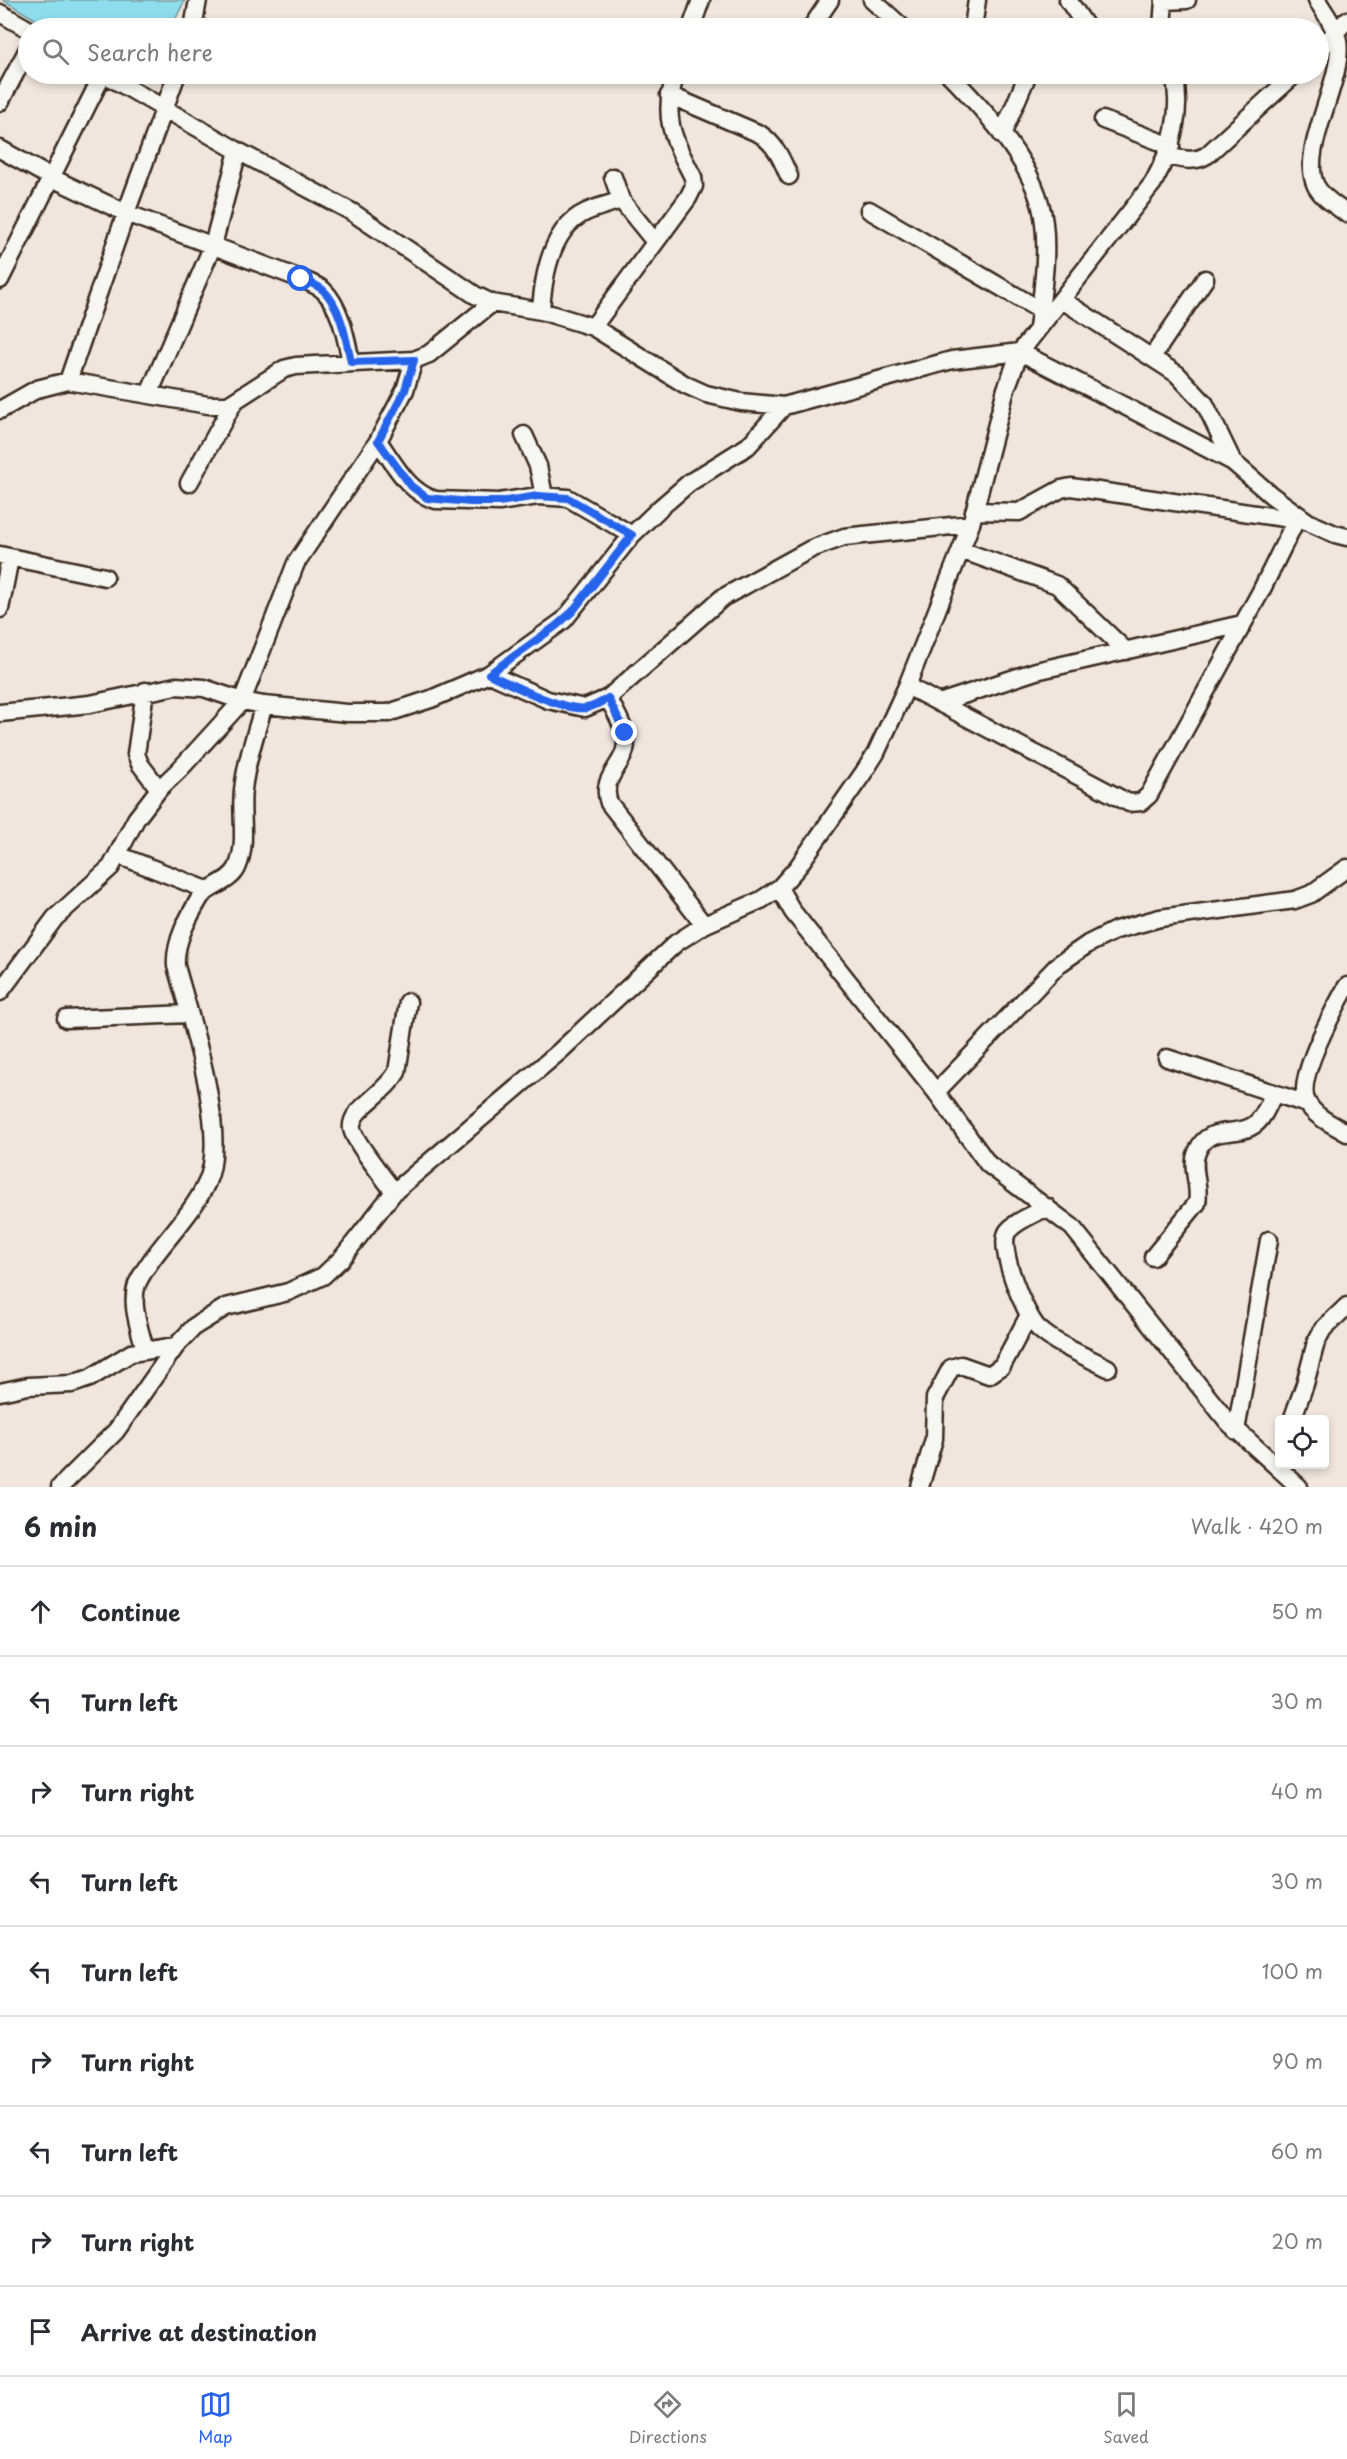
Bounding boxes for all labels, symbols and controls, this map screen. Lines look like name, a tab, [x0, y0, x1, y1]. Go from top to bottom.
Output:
search box	[18, 18, 1329, 84]
icon: search	[39, 35, 72, 68]
text: Search here	[87, 35, 213, 68]
route start	[287, 265, 313, 291]
route end	[611, 719, 637, 745]
map controls	[1275, 1415, 1329, 1469]
button: locate	[1275, 1415, 1329, 1469]
text: 6 min	[24, 1507, 97, 1546]
text: Walk · 420 m	[1191, 1511, 1323, 1541]
icon: ahead	[24, 1595, 57, 1628]
text: Continue	[81, 1595, 180, 1628]
text: 50 m	[1271, 1596, 1323, 1626]
icon: left	[24, 1685, 57, 1718]
text: Turn left	[81, 1685, 178, 1718]
text: 30 m	[1270, 1686, 1323, 1716]
icon: right	[24, 1775, 57, 1808]
text: Turn right	[81, 1775, 194, 1808]
text: 40 m	[1271, 1776, 1323, 1806]
icon: left	[24, 1865, 57, 1898]
text: Turn left	[81, 1865, 178, 1898]
text: 30 m	[1270, 1866, 1323, 1896]
icon: left	[24, 1955, 57, 1988]
text: Turn left	[81, 1955, 178, 1988]
text: 100 m	[1262, 1956, 1323, 1986]
icon: right	[24, 2045, 57, 2078]
text: Turn right	[81, 2045, 194, 2078]
text: 90 m	[1272, 2046, 1323, 2076]
icon: left	[24, 2135, 57, 2168]
text: Turn left	[81, 2135, 178, 2168]
text: 60 m	[1271, 2136, 1323, 2166]
icon: right	[24, 2225, 57, 2258]
text: Turn right	[81, 2225, 194, 2258]
text: 20 m	[1271, 2226, 1323, 2256]
icon: arrive	[24, 2315, 57, 2348]
text: Arrive at destination	[81, 2315, 317, 2348]
tab: Map	[198, 2388, 232, 2448]
tab: Directions	[629, 2388, 707, 2448]
tab: Saved	[1103, 2388, 1149, 2448]

